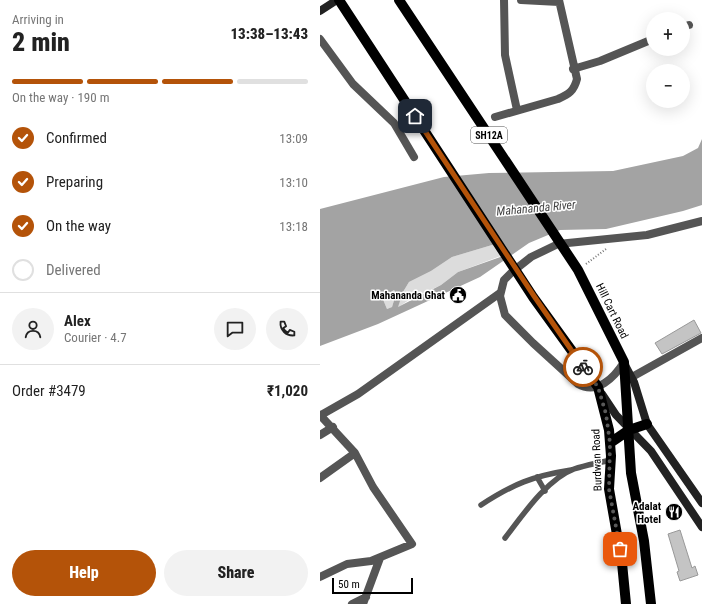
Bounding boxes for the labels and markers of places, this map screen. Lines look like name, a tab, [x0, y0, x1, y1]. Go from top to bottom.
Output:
pin	[398, 99, 432, 133]
public building icon: Mahananda Ghat	[448, 285, 468, 305]
place label: Mahananda Ghat	[371, 289, 446, 302]
place label: Adalat Hotel	[632, 500, 662, 526]
restaurant icon: Adalat Hotel	[664, 502, 684, 522]
pin	[603, 532, 637, 566]

